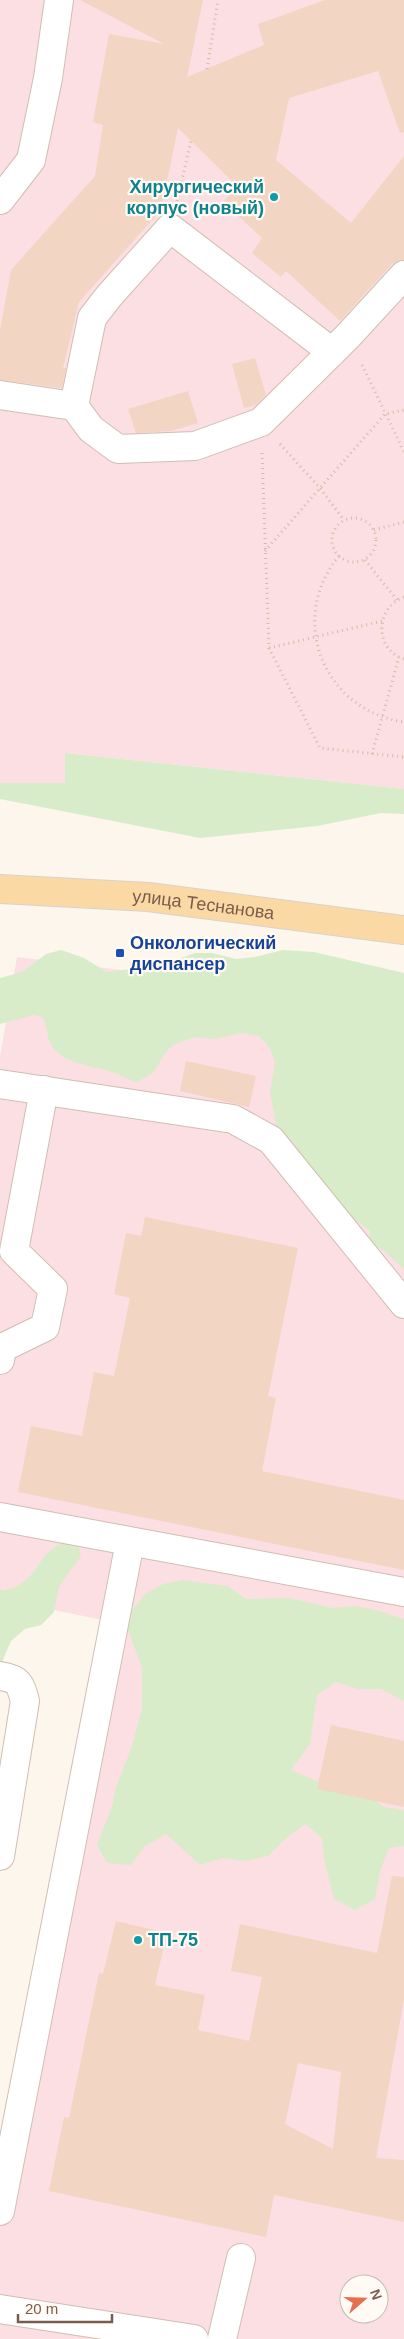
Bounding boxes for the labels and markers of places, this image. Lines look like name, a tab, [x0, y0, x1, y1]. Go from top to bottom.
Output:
place label: Хирургический корпус (новый)	[126, 177, 264, 218]
marker: Хирургический корпус (новый)	[268, 191, 280, 203]
place label: Онкологический диспансер	[130, 933, 276, 974]
marker: Онкологический диспансер	[114, 947, 126, 959]
place label: ТП-75	[148, 1930, 198, 1950]
marker: ТП-75	[132, 1934, 144, 1946]

